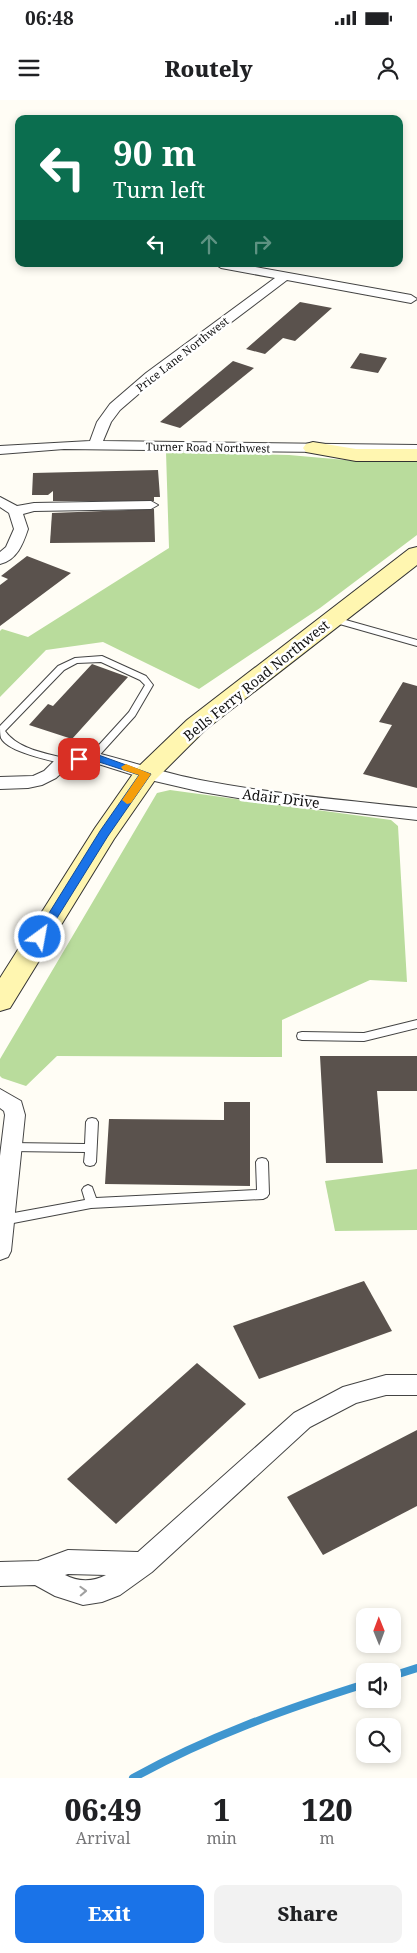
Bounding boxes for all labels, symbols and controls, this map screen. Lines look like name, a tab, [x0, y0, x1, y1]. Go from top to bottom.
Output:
text: 06:48	[25, 5, 74, 31]
text: Routely	[164, 53, 253, 83]
icon: menu	[15, 54, 43, 82]
icon: person	[374, 54, 402, 82]
text: 90 m	[113, 129, 196, 176]
icon: left	[30, 135, 95, 200]
text: Turn left	[113, 174, 205, 204]
icon: left	[142, 230, 170, 258]
icon: ahead	[195, 230, 223, 258]
icon: right	[248, 230, 276, 258]
street label: Price Lane Northwest	[133, 313, 231, 395]
street label: Turner Road Northwest	[146, 438, 270, 456]
street label: Bells Ferry Road Northwest	[179, 615, 333, 745]
pin	[58, 738, 100, 780]
icon: arrive	[65, 745, 93, 773]
street label: Adair Drive	[241, 784, 321, 812]
position arrow	[13, 910, 65, 962]
one-way arrow	[79, 1586, 87, 1597]
north arrow	[356, 1608, 401, 1652]
map controls	[356, 1608, 401, 1763]
button: sound	[356, 1663, 401, 1708]
button: search	[356, 1718, 401, 1763]
text: 06:49	[65, 1789, 142, 1830]
text: 1	[213, 1789, 230, 1830]
text: 120	[301, 1789, 352, 1830]
text: Arrival	[76, 1827, 131, 1849]
text: min	[206, 1827, 237, 1849]
text: m	[319, 1827, 335, 1849]
button: Exit	[15, 1885, 204, 1943]
button: Share	[214, 1885, 402, 1943]

